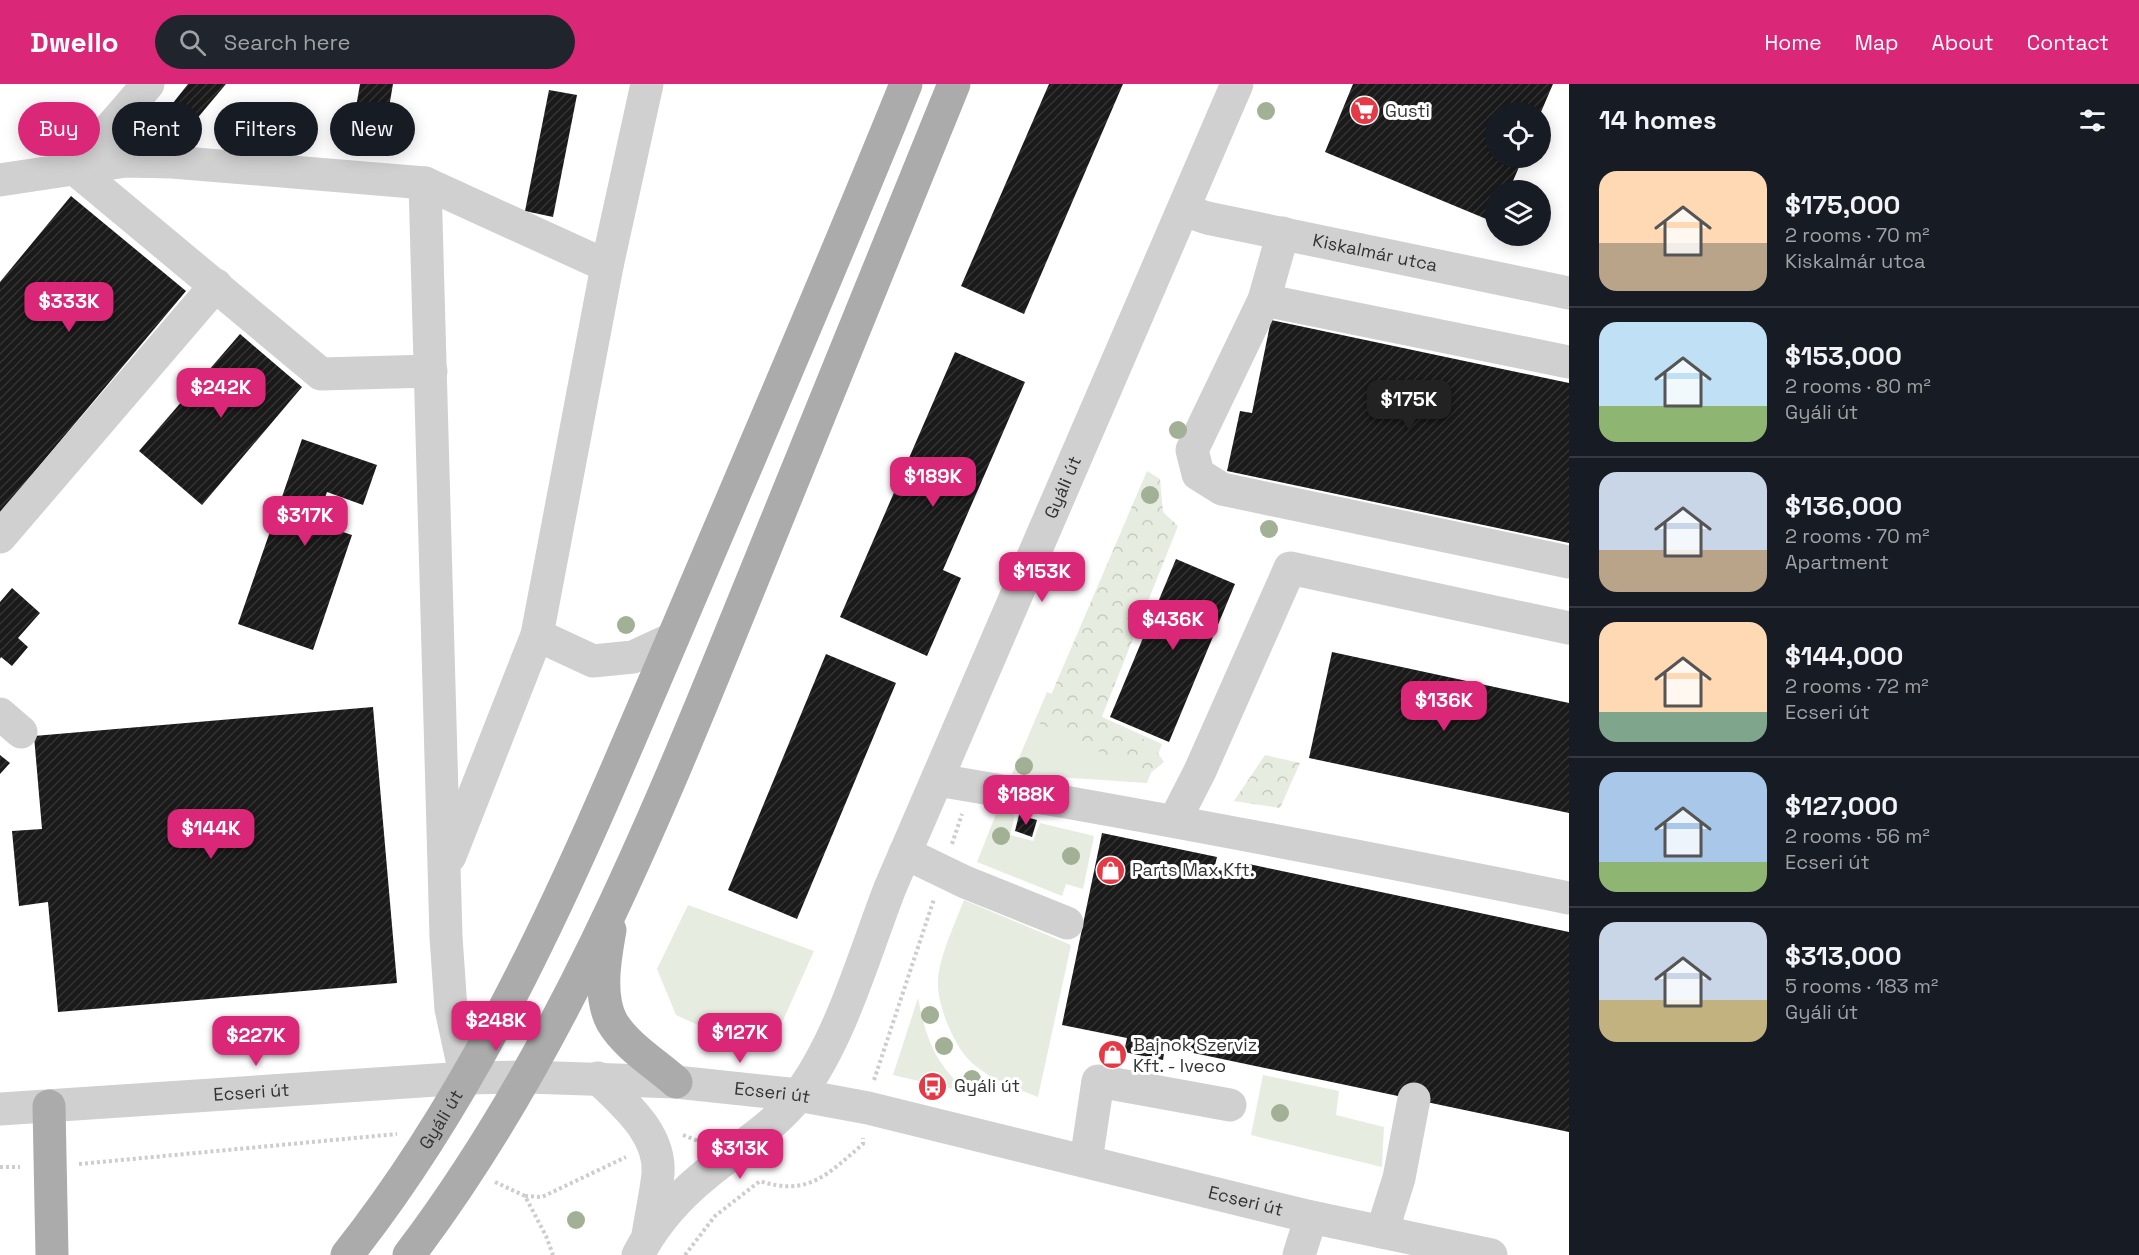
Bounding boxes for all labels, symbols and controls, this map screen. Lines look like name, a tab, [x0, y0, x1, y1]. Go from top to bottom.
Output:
search box	[155, 15, 575, 69]
text: Dwello	[30, 24, 119, 60]
icon: search	[176, 26, 209, 59]
text: Search here	[224, 28, 351, 56]
text: Home	[1764, 29, 1822, 56]
text: Map	[1855, 29, 1899, 56]
text: About	[1932, 29, 1994, 56]
text: Contact	[2027, 29, 2109, 56]
supermarket icon: Gusti	[1348, 95, 1380, 127]
place label: Gusti	[1385, 99, 1430, 122]
chip: Buy	[18, 102, 100, 156]
chip: Rent	[112, 102, 202, 156]
chip: Filters	[214, 102, 318, 156]
chip: New	[330, 102, 415, 156]
map controls	[1485, 102, 1551, 246]
button: locate	[1485, 102, 1551, 168]
text: 14 homes	[1599, 103, 1717, 137]
icon: filters	[2076, 104, 2109, 137]
button: layers	[1485, 180, 1551, 246]
text: $175,000	[1785, 188, 1900, 222]
icon: home	[1647, 195, 1719, 267]
text: 2 rooms · 70 m²	[1785, 222, 1929, 248]
street label: Kiskalmár utca	[1311, 228, 1439, 276]
text: Kiskalmár utca	[1785, 248, 1926, 274]
pin: $333K	[27, 282, 111, 333]
text: $333K	[38, 288, 100, 314]
text: $153,000	[1785, 339, 1902, 373]
icon: home	[1647, 346, 1719, 418]
pin: $242K	[179, 368, 263, 419]
text: 2 rooms · 80 m²	[1785, 373, 1931, 399]
text: $242K	[191, 374, 251, 400]
pin: $175K	[1367, 380, 1451, 431]
text: $175K	[1381, 386, 1437, 412]
text: Gyáli út	[1785, 399, 1858, 425]
street label: Gyáli út	[1039, 452, 1086, 522]
pin: $189K	[891, 457, 975, 508]
text: $189K	[904, 463, 962, 489]
text: $136,000	[1785, 489, 1902, 523]
pin: $317K	[263, 496, 347, 547]
icon: home	[1647, 496, 1719, 568]
text: $317K	[277, 502, 333, 528]
text: 2 rooms · 70 m²	[1785, 523, 1929, 549]
text: Apartment	[1785, 549, 1889, 575]
pin: $153K	[1000, 552, 1084, 603]
text: $153K	[1013, 558, 1071, 584]
pin: $436K	[1131, 600, 1215, 651]
text: $436K	[1142, 606, 1204, 632]
text: $144,000	[1785, 639, 1903, 673]
icon: home	[1647, 646, 1719, 718]
text: 2 rooms · 72 m²	[1785, 673, 1929, 699]
pin: $136K	[1402, 681, 1486, 732]
text: $136K	[1415, 687, 1473, 713]
text: Ecseri út	[1785, 699, 1870, 725]
pin: $188K	[984, 775, 1068, 826]
text: $188K	[997, 781, 1055, 807]
text: $127,000	[1785, 789, 1898, 823]
icon: home	[1647, 796, 1719, 868]
pin: $144K	[169, 809, 253, 860]
text: $144K	[181, 815, 241, 841]
text: 2 rooms · 56 m²	[1785, 823, 1930, 849]
text: Ecseri út	[1785, 849, 1870, 875]
shop icon: Parts Max Kft.	[1095, 854, 1127, 886]
place label: Parts Max Kft.	[1132, 858, 1254, 881]
text: $313,000	[1785, 939, 1902, 973]
icon: home	[1647, 946, 1719, 1018]
text: 5 rooms · 183 m²	[1785, 973, 1938, 999]
text: Gyáli út	[1785, 999, 1858, 1025]
pin: $248K	[454, 1001, 538, 1052]
text: $248K	[466, 1007, 526, 1033]
pin: $127K	[698, 1013, 782, 1064]
pin: $227K	[214, 1016, 298, 1067]
text: $127K	[712, 1019, 768, 1045]
text: $227K	[226, 1022, 286, 1048]
place label: Bajnok Szerviz Kft. - Iveco	[1133, 1033, 1257, 1077]
shop icon: Bajnok Szerviz Kft. - Iveco	[1096, 1039, 1128, 1071]
bus stop icon: Gyáli út	[917, 1070, 949, 1102]
place label: Gyáli út	[954, 1074, 1020, 1097]
street label: Ecseri út	[733, 1076, 812, 1108]
street label: Ecseri út	[213, 1078, 290, 1106]
street label: Gyáli út	[414, 1085, 468, 1154]
pin: $313K	[698, 1129, 782, 1180]
text: $313K	[711, 1135, 769, 1161]
street label: Ecseri út	[1206, 1180, 1286, 1221]

